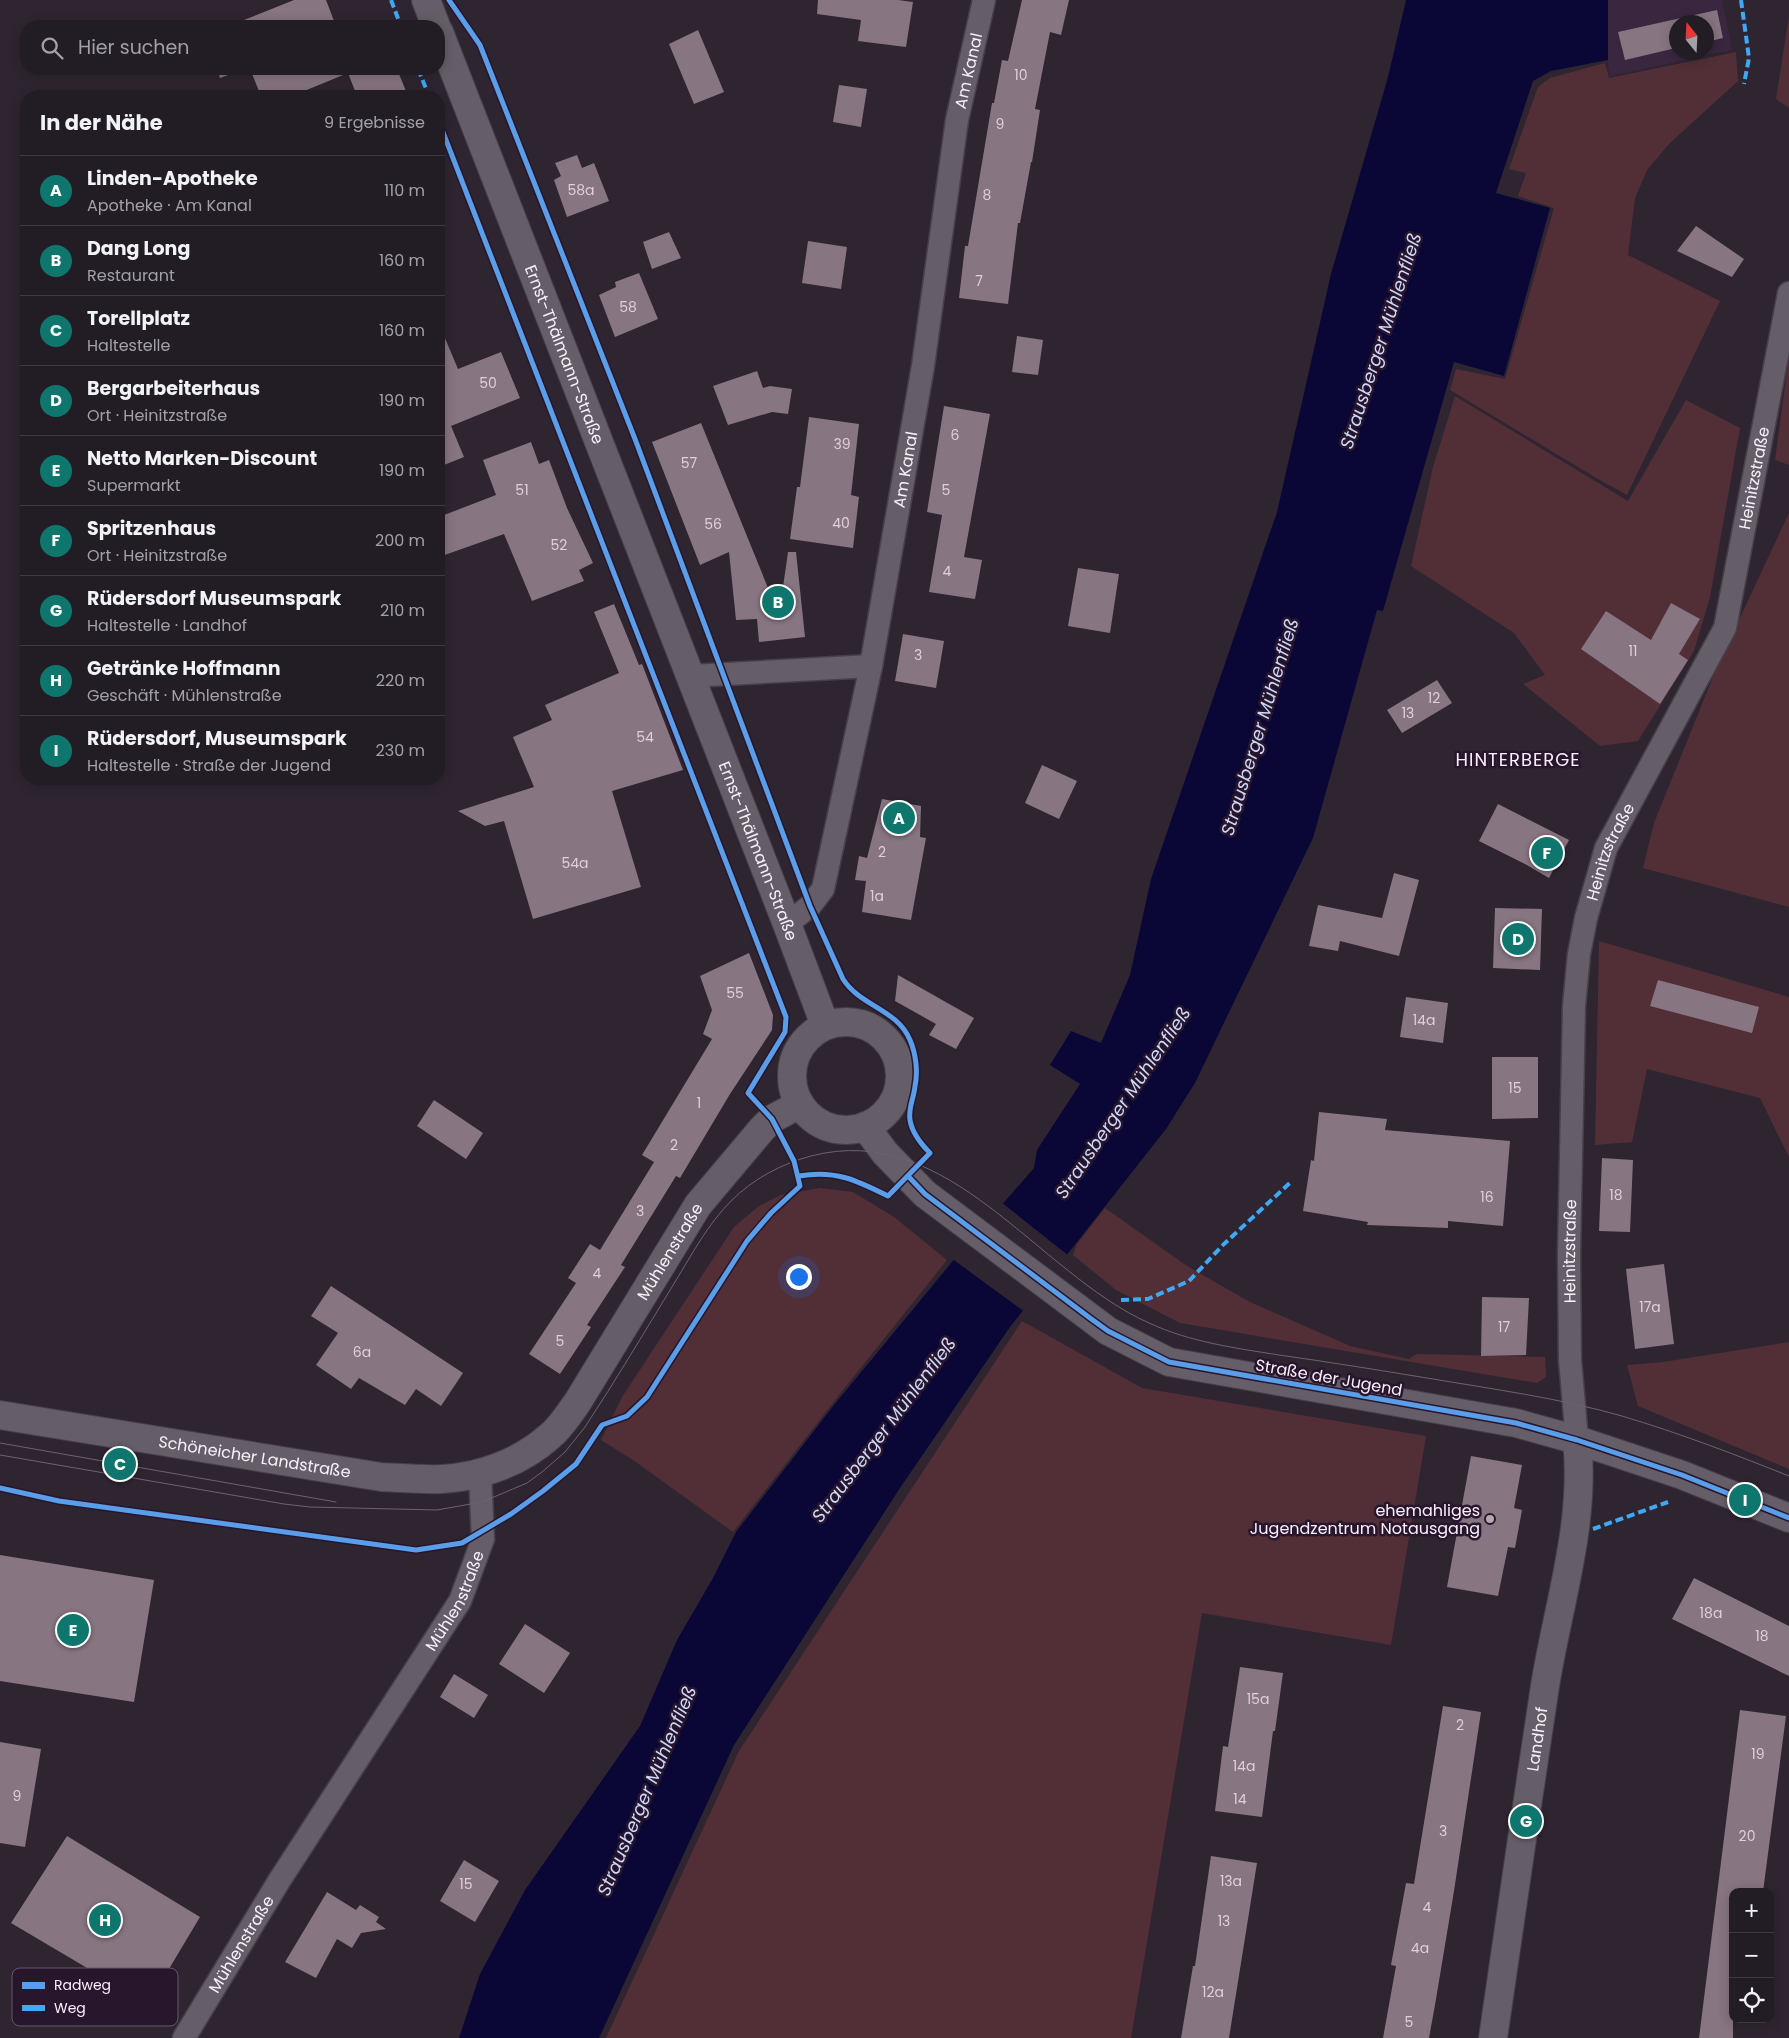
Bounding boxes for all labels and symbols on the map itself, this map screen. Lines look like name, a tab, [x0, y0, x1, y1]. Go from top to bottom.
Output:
north arrow	[1669, 15, 1714, 60]
street label: Am Kanal	[949, 31, 988, 111]
house number: 10	[1014, 65, 1028, 85]
house number: 9	[996, 114, 1004, 134]
house number: 58a	[567, 180, 595, 200]
house number: 8	[983, 185, 992, 205]
water label: Strausberger Mühlenfließ	[1334, 230, 1427, 452]
street label: Ernst-Thälmann-Straße	[519, 262, 610, 448]
house number: 7	[975, 271, 983, 291]
house number: 58	[619, 297, 637, 317]
house number: 50	[479, 373, 497, 393]
house number: 6	[951, 425, 960, 445]
street label: Heinitzstraße	[1733, 425, 1775, 531]
street label: Am Kanal	[888, 430, 923, 510]
house number: 39	[833, 434, 851, 454]
house number: 57	[681, 453, 698, 473]
house number: 51	[515, 480, 529, 500]
house number: 5	[942, 480, 950, 500]
house number: 40	[832, 513, 850, 533]
house number: 56	[704, 514, 722, 534]
house number: 52	[551, 535, 567, 555]
house number: 4	[943, 561, 952, 581]
pin: B	[762, 583, 794, 621]
water label: Strausberger Mühlenfließ	[1215, 615, 1304, 838]
house number: 11	[1629, 641, 1637, 661]
house number: 3	[914, 645, 922, 665]
house number: 12	[1428, 688, 1440, 708]
house number: 13	[1402, 703, 1414, 723]
house number: 54	[636, 727, 654, 747]
district label: HINTERBERGE	[1456, 747, 1580, 772]
street label: Ernst-Thälmann-Straße	[713, 758, 803, 944]
pin: A	[883, 799, 915, 837]
street label: Heinitzstraße	[1581, 799, 1640, 903]
pin: F	[1531, 834, 1563, 872]
house number: 2	[878, 842, 886, 862]
house number: 54a	[561, 853, 589, 873]
house number: 1a	[870, 886, 884, 906]
pin: D	[1502, 920, 1534, 958]
house number: 55	[726, 983, 744, 1003]
water label: Strausberger Mühlenfließ	[1049, 1002, 1196, 1203]
house number: 14a	[1413, 1010, 1435, 1030]
house number: 15	[1508, 1078, 1522, 1098]
house number: 1	[697, 1093, 701, 1113]
house number: 2	[670, 1135, 678, 1155]
house number: 18	[1609, 1185, 1623, 1205]
house number: 16	[1480, 1187, 1494, 1207]
street label: Mühlenstraße	[632, 1198, 709, 1305]
street label: Heinitzstraße	[1558, 1199, 1582, 1303]
house number: 3	[636, 1201, 644, 1221]
house number: 4	[593, 1263, 602, 1283]
your location	[786, 1264, 812, 1290]
house number: 17a	[1639, 1297, 1661, 1317]
house number: 17	[1498, 1317, 1510, 1337]
house number: 5	[556, 1331, 564, 1351]
water label: Strausberger Mühlenfließ	[806, 1332, 962, 1527]
house number: 6a	[353, 1342, 371, 1362]
street label: Straße der Jugend	[1254, 1353, 1404, 1402]
street label: Schöneicher Landstraße	[157, 1430, 352, 1484]
pin: C	[104, 1445, 136, 1483]
pin: I	[1729, 1481, 1761, 1519]
place label: ehemahliges Jugendzentrum Notausgang	[1250, 1499, 1480, 1540]
marker: ehemahliges Jugendzentrum Notausgang	[1484, 1513, 1496, 1525]
street label: Mühlenstraße	[420, 1547, 490, 1655]
house number: 18a	[1700, 1603, 1722, 1623]
pin: E	[57, 1611, 89, 1649]
house number: 18	[1755, 1626, 1769, 1646]
water label: Strausberger Mühlenfließ	[591, 1682, 702, 1900]
house number: 15a	[1247, 1689, 1269, 1709]
street label: Landhof	[1521, 1706, 1554, 1773]
house number: 2	[1456, 1715, 1464, 1735]
house number: 19	[1751, 1744, 1765, 1764]
house number: 14a	[1233, 1756, 1255, 1776]
house number: 9	[13, 1786, 21, 1806]
house number: 14	[1233, 1789, 1247, 1809]
pin: G	[1510, 1802, 1542, 1840]
house number: 3	[1439, 1821, 1447, 1841]
house number: 20	[1739, 1826, 1755, 1846]
house number: 13a	[1220, 1871, 1242, 1891]
house number: 15	[459, 1874, 473, 1894]
street label: Mühlenstraße	[203, 1891, 280, 1997]
house number: 4	[1423, 1897, 1432, 1917]
pin: H	[89, 1901, 121, 1939]
house number: 13	[1218, 1911, 1230, 1931]
house number: 4a	[1411, 1938, 1429, 1958]
legend	[12, 1968, 178, 2026]
text: Radweg	[54, 1975, 111, 1995]
house number: 12a	[1202, 1982, 1224, 2002]
text: Weg	[54, 1998, 86, 2018]
house number: 5	[1405, 2012, 1413, 2032]

